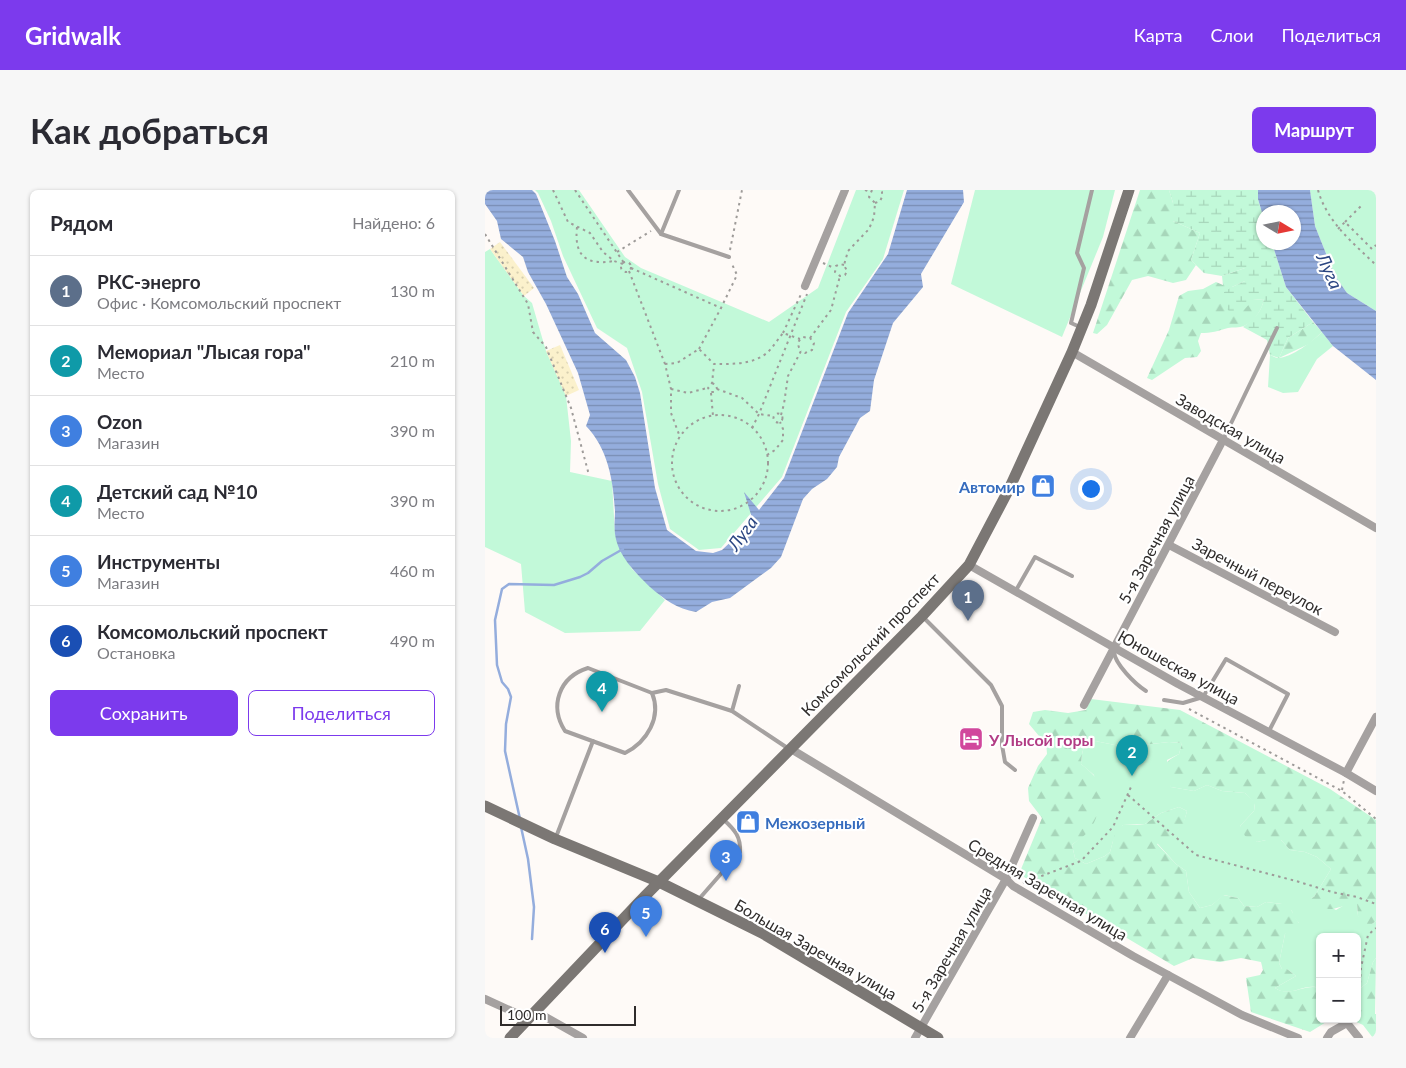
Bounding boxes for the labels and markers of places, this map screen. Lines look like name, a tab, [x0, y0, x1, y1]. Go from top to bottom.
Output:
shop icon: Автомир	[1030, 473, 1056, 499]
place label: Автомир	[958, 477, 1025, 496]
pin: 1	[952, 580, 984, 621]
pin: 4	[586, 671, 618, 712]
hotel icon: У Лысой горы	[958, 726, 984, 752]
place label: У Лысой горы	[988, 730, 1093, 749]
pin: 2	[1116, 735, 1148, 776]
shop icon: Межозерный	[735, 809, 761, 835]
place label: Межозерный	[765, 813, 865, 832]
pin: 3	[710, 840, 742, 881]
pin: 5	[630, 896, 662, 937]
pin: 6	[589, 912, 621, 953]

